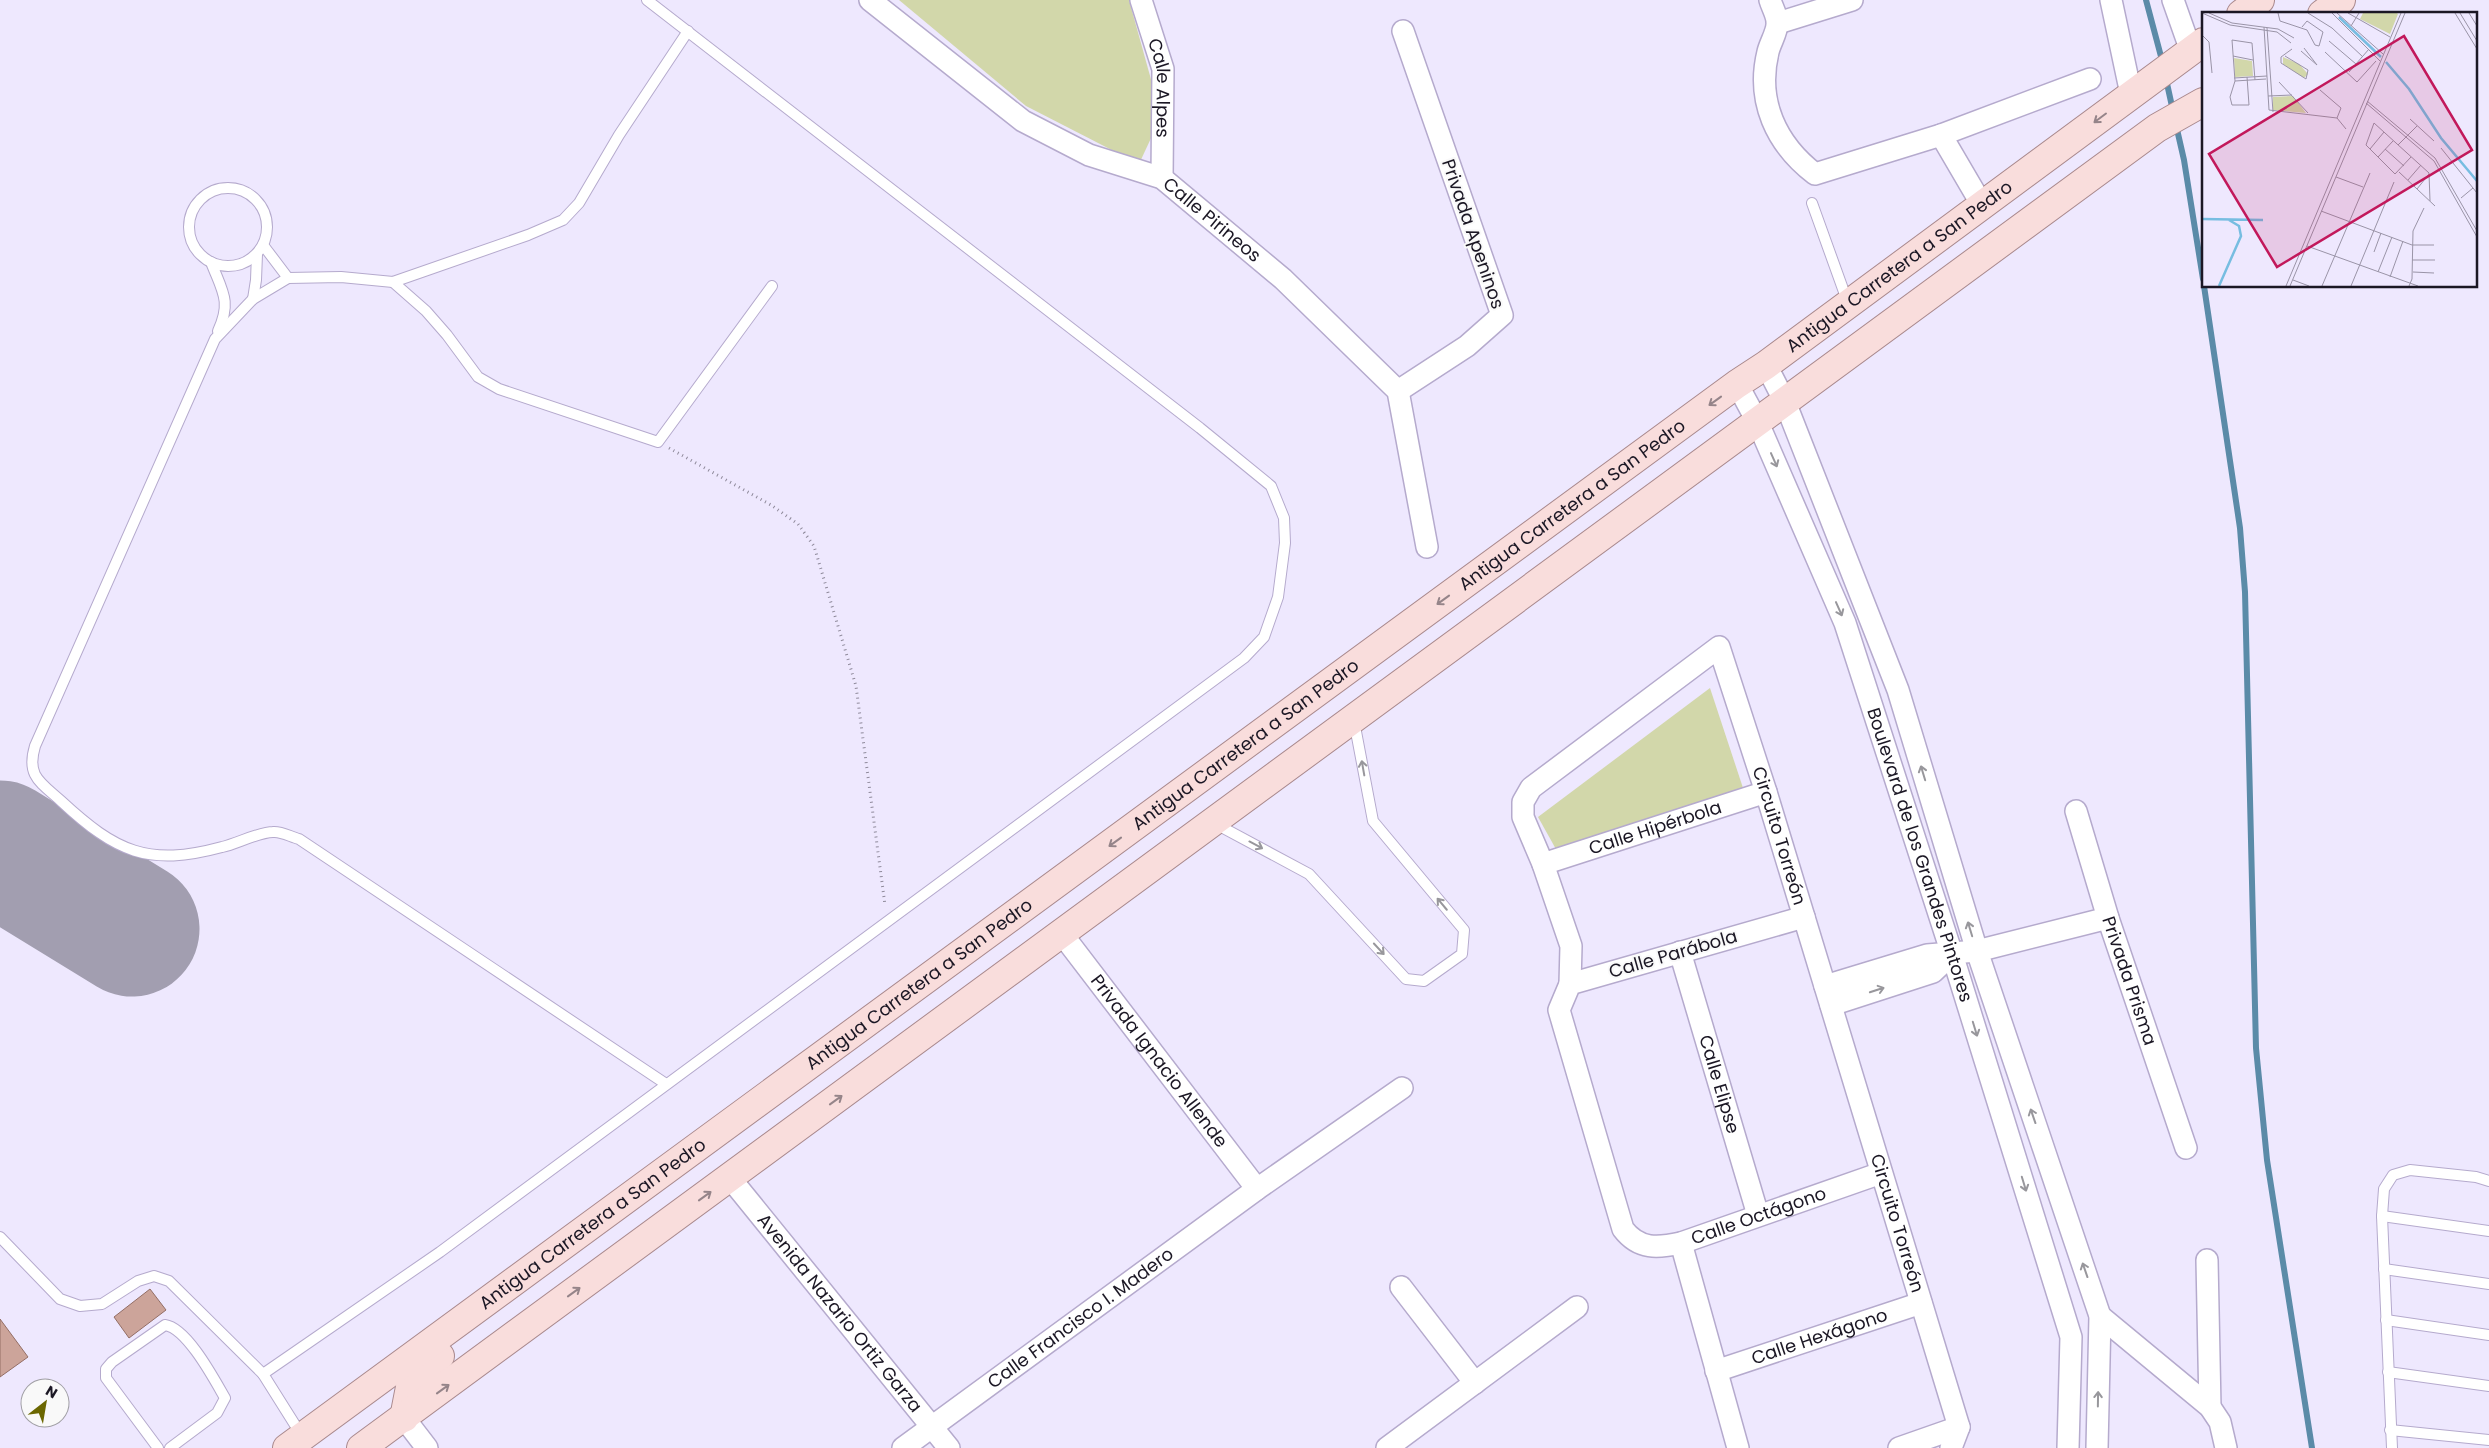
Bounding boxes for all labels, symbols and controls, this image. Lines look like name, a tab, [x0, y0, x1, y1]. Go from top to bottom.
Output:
inset map	[2202, 12, 2476, 288]
street label: Calle Alpes	[1142, 35, 1176, 138]
one-way arrow	[2093, 113, 2107, 123]
street label: Privada Apeninos	[1436, 156, 1511, 312]
street label: Calle Pirineos	[1158, 171, 1267, 268]
street label: Antigua Carretera a San Pedro	[1781, 174, 2017, 358]
one-way arrow	[1709, 395, 1722, 406]
street label: Antigua Carretera a San Pedro	[1453, 413, 1690, 596]
one-way arrow	[1769, 452, 1779, 467]
one-way arrow	[1437, 595, 1450, 606]
one-way arrow	[1834, 601, 1844, 616]
street label: Antigua Carretera a San Pedro	[1127, 653, 1364, 836]
street label: Boulevard de los Grandes Pintores	[1861, 704, 1979, 1005]
one-way arrow	[1358, 760, 1367, 776]
street label: Circuito Torreón	[1747, 763, 1813, 908]
one-way arrow	[1918, 765, 1928, 781]
street label: Calle Hipérbola	[1586, 794, 1725, 860]
one-way arrow	[1108, 837, 1122, 847]
one-way arrow	[1248, 841, 1263, 851]
street label: Antigua Carretera a San Pedro	[800, 892, 1037, 1075]
one-way arrow	[1437, 898, 1448, 911]
street label: Privada Prisma	[2096, 913, 2163, 1048]
one-way arrow	[1965, 921, 1975, 937]
street label: Calle Parábola	[1606, 923, 1740, 984]
one-way arrow	[1373, 943, 1385, 955]
street label: Privada Ignacio Allende	[1085, 969, 1234, 1153]
one-way arrow	[1869, 985, 1885, 995]
one-way arrow	[1971, 1021, 1981, 1037]
street label: Calle Elipse	[1693, 1032, 1746, 1137]
one-way arrow	[829, 1095, 843, 1105]
one-way arrow	[2028, 1109, 2037, 1124]
street label: Antigua Carretera a San Pedro	[474, 1132, 711, 1315]
street label: Circuito Torreón	[1865, 1151, 1930, 1296]
one-way arrow	[2019, 1176, 2029, 1192]
street label: Calle Octágono	[1688, 1180, 1829, 1251]
one-way arrow	[698, 1191, 712, 1201]
street label: Avenida Nazario Ortiz Garza	[752, 1208, 928, 1418]
street label: Calle Francisco I. Madero	[982, 1241, 1178, 1394]
one-way arrow	[2080, 1263, 2089, 1278]
one-way arrow	[567, 1287, 580, 1298]
street label: Calle Hexágono	[1748, 1302, 1891, 1370]
north arrow	[20, 1378, 70, 1428]
text: N	[42, 1381, 61, 1403]
one-way arrow	[436, 1383, 450, 1394]
one-way arrow	[2094, 1392, 2103, 1408]

